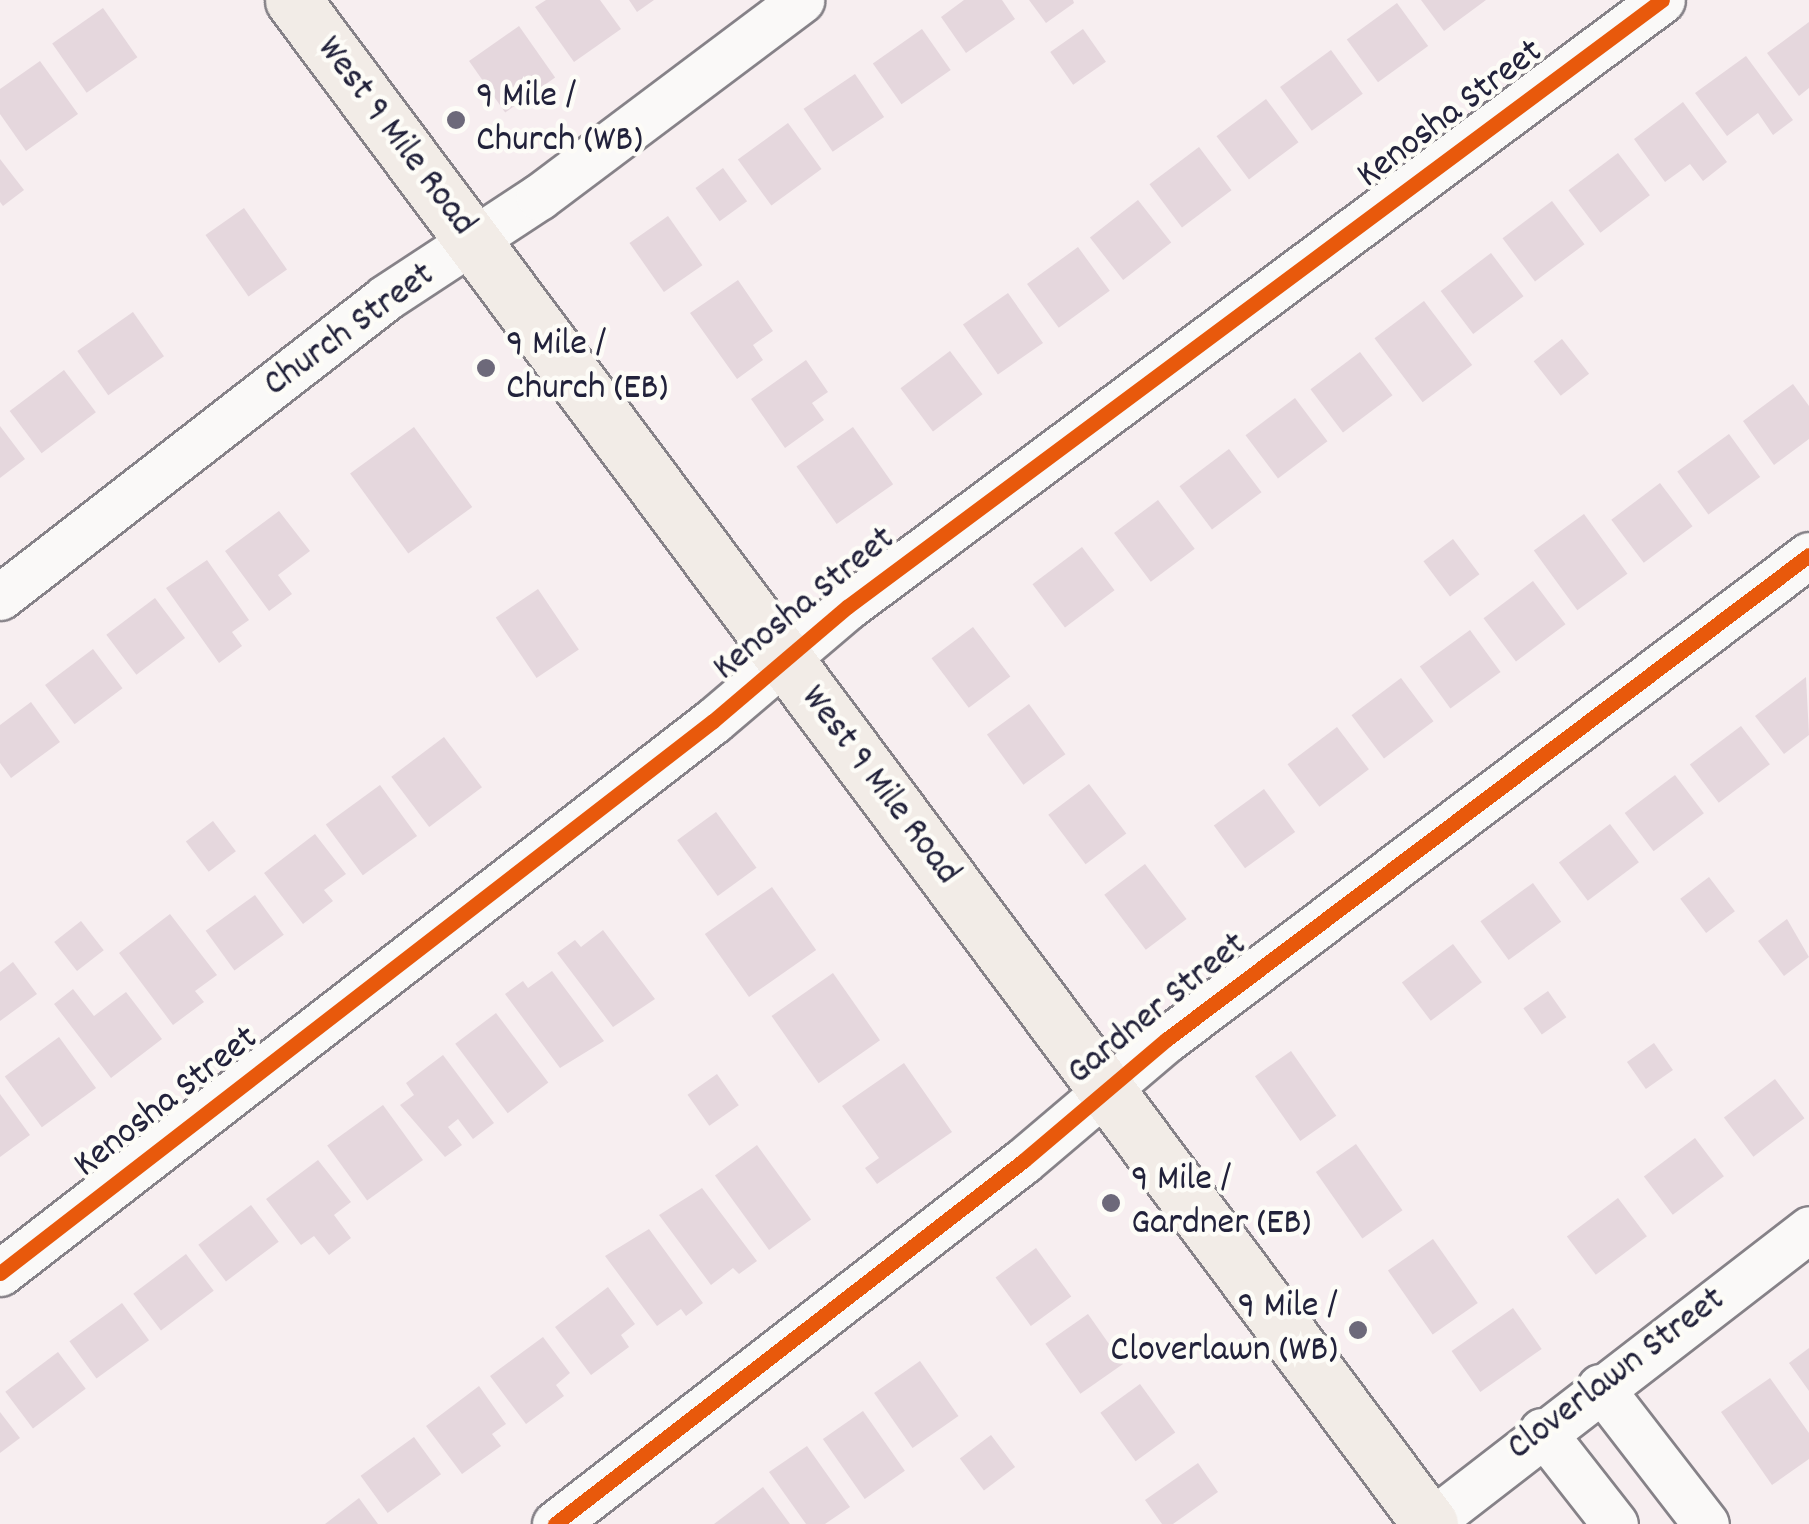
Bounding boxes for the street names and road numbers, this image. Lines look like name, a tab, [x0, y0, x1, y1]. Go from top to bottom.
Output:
street label: West 9 Mile Road	[305, 28, 485, 246]
street label: Kenosha Street	[1349, 30, 1553, 200]
street label: Church Street	[256, 254, 444, 408]
street label: Kenosha Street	[705, 518, 905, 692]
street label: West 9 Mile Road	[789, 677, 969, 895]
street label: Gardner Street	[1059, 924, 1257, 1096]
street label: Kenosha Street	[66, 1017, 268, 1189]
street label: Cloverlawn Street	[1499, 1278, 1735, 1472]

